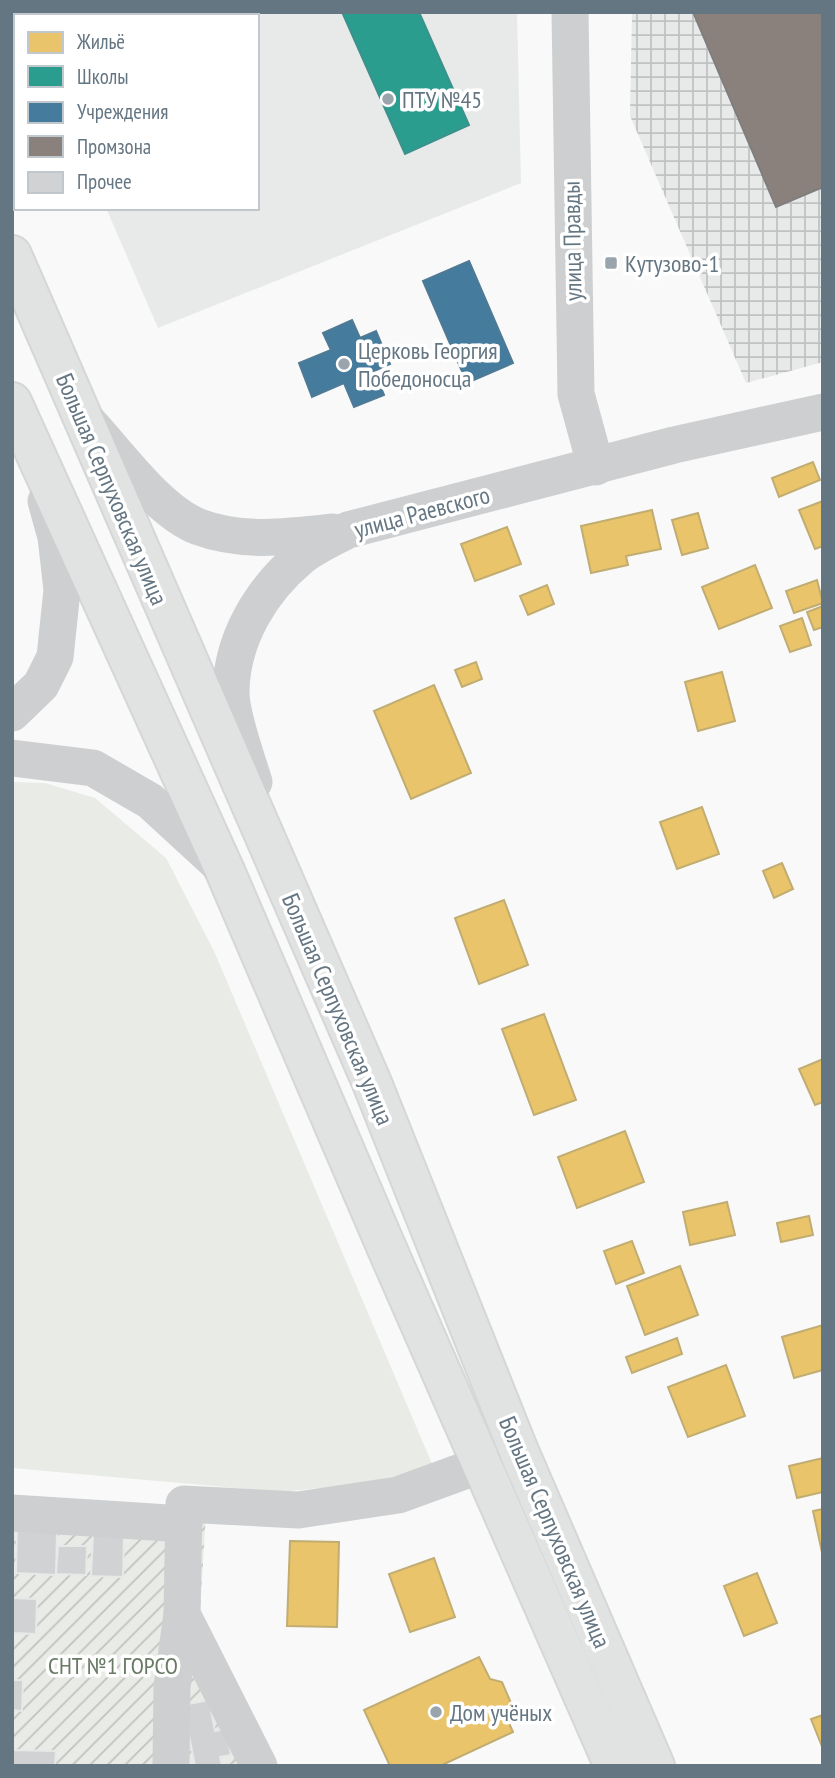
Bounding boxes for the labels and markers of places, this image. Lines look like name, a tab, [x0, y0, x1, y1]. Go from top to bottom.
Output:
place label: ПТУ №45	[402, 84, 482, 115]
marker: ПТУ №45	[380, 91, 396, 107]
place label: Кутузово-1	[625, 248, 719, 279]
marker: Кутузово-1	[603, 255, 619, 271]
place label: Церковь Георгия Победоносца	[358, 335, 498, 394]
marker: Церковь Георгия Победоносца	[336, 356, 352, 372]
place label: Дом учёных	[450, 1697, 552, 1728]
marker: Дом учёных	[428, 1704, 444, 1720]

